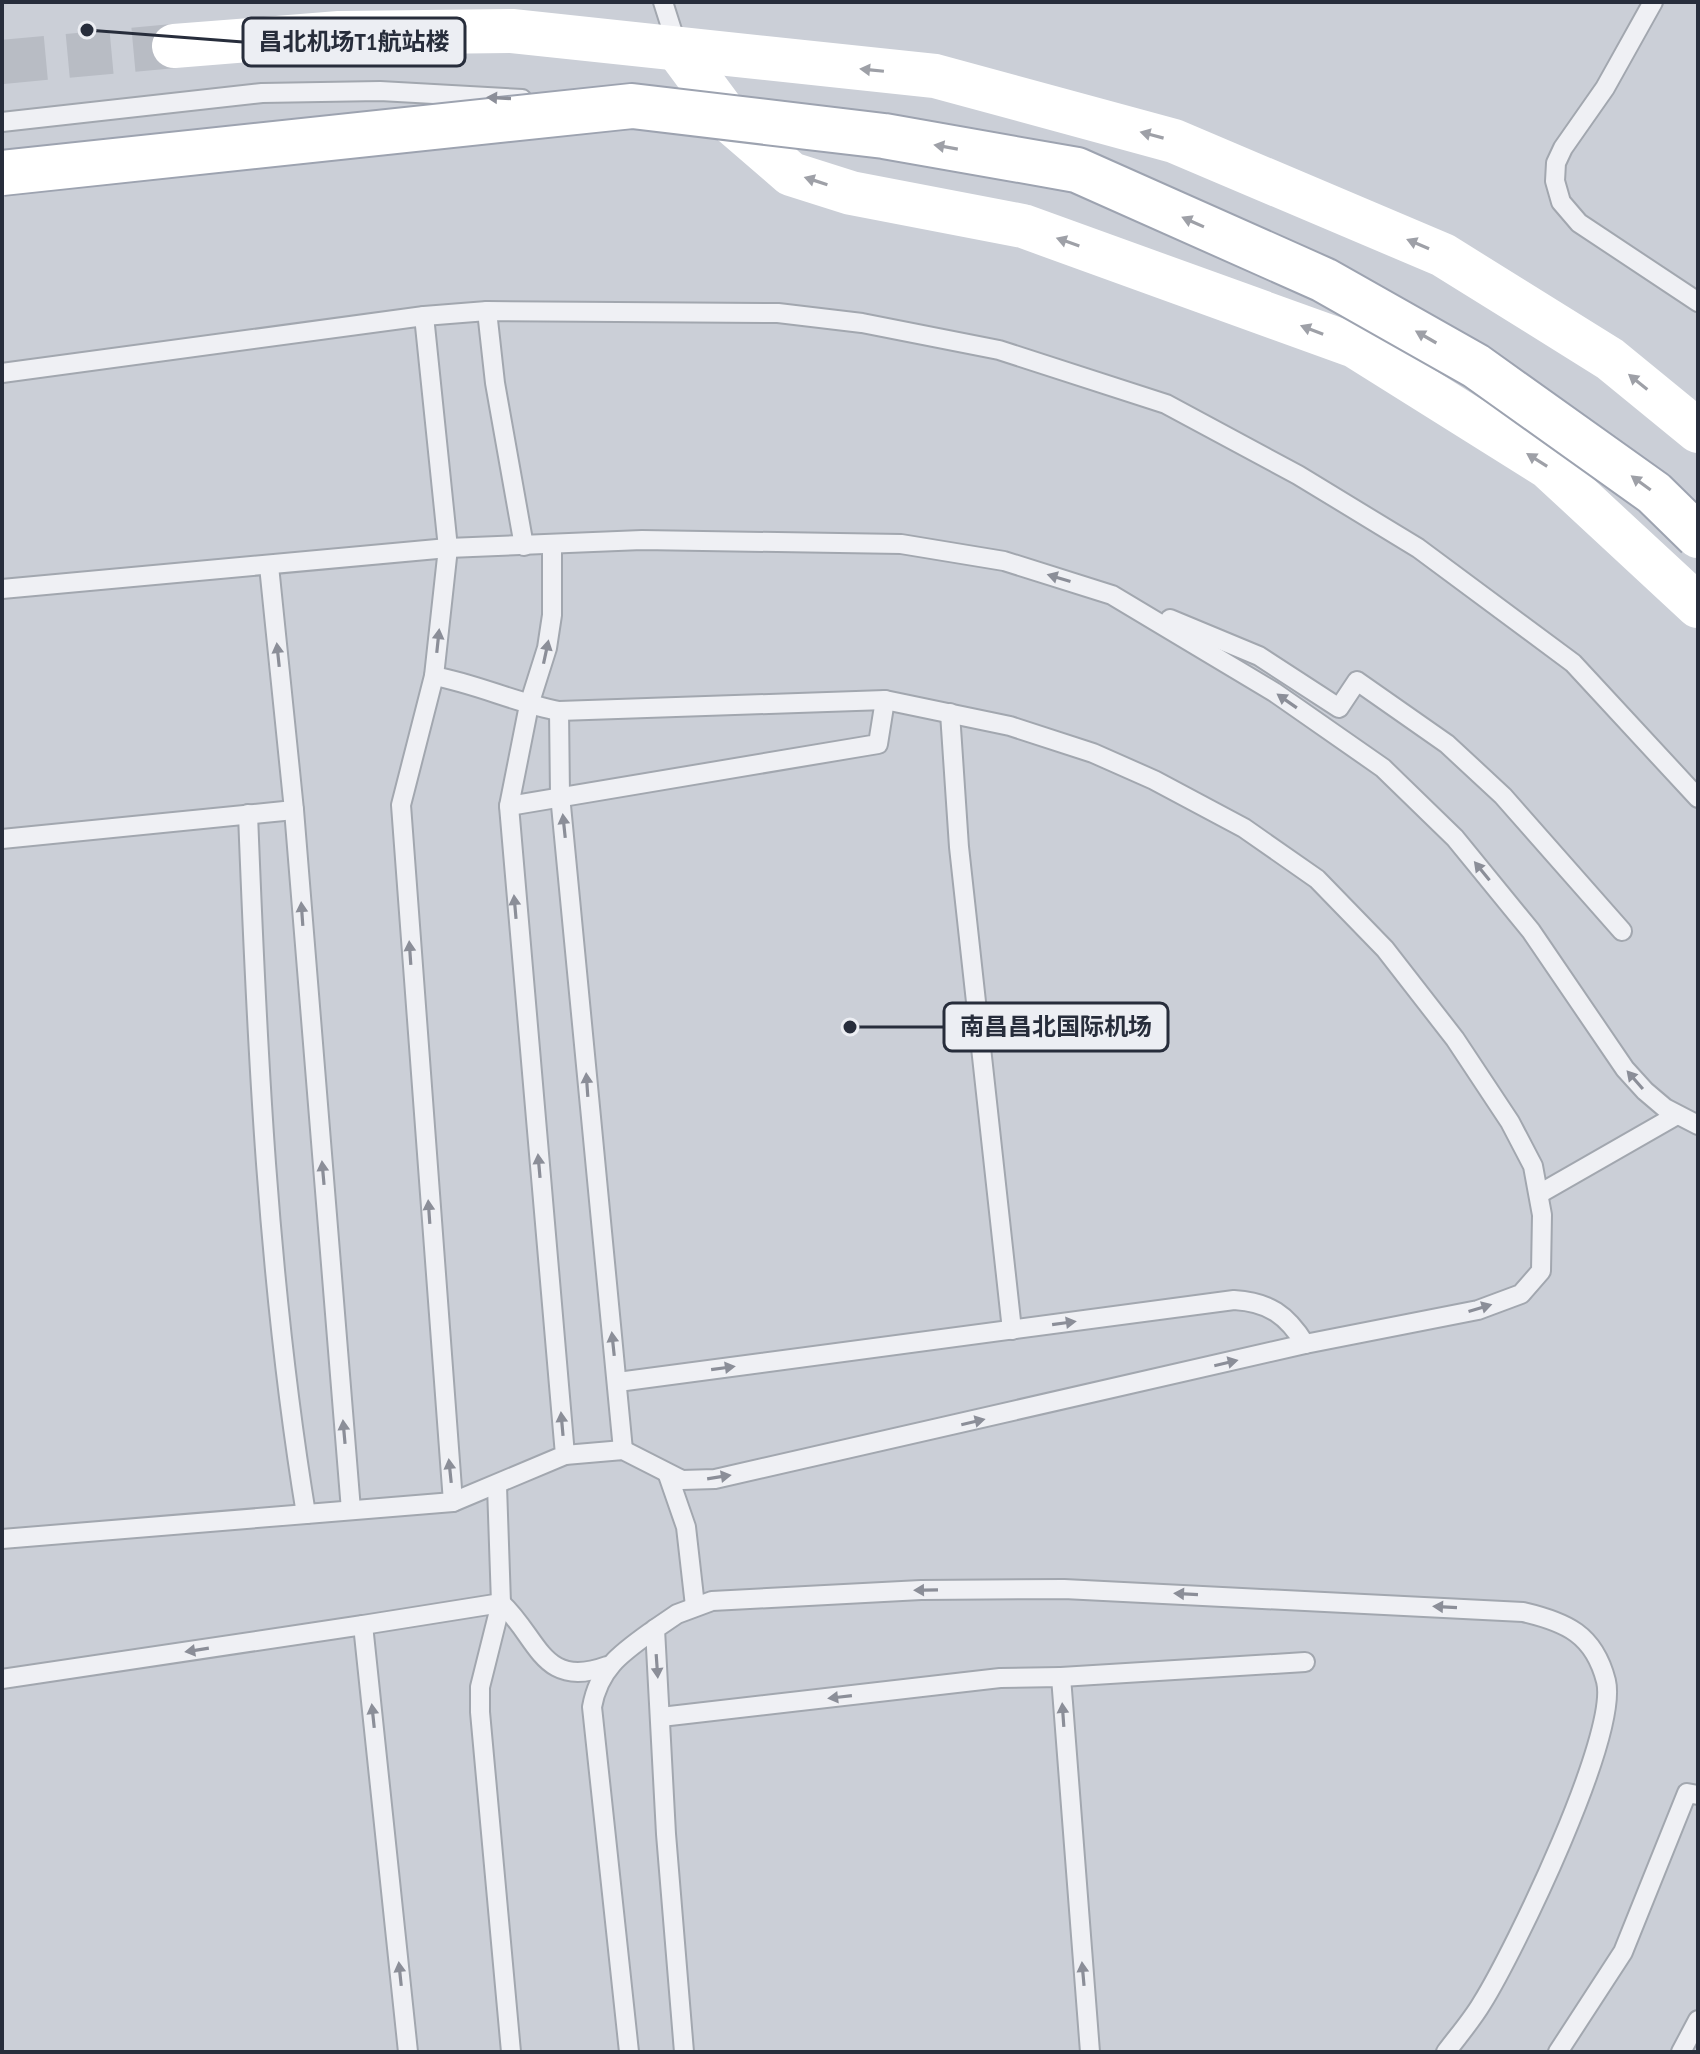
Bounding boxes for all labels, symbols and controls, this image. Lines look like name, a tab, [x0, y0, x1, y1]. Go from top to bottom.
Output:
callout: 昌北机场T1航站楼	[243, 18, 465, 66]
text: 昌北机场T1航站楼	[259, 26, 449, 57]
one-way arrow	[859, 63, 884, 76]
one-way arrow	[486, 91, 511, 104]
one-way arrow	[1139, 128, 1164, 140]
one-way arrow	[933, 141, 958, 153]
one-way arrow	[803, 175, 827, 187]
one-way arrow	[1182, 215, 1205, 228]
one-way arrow	[1056, 235, 1080, 247]
one-way arrow	[1406, 238, 1430, 251]
one-way arrow	[1300, 323, 1324, 336]
one-way arrow	[1415, 330, 1437, 344]
one-way arrow	[1628, 374, 1648, 391]
one-way arrow	[1526, 453, 1547, 468]
one-way arrow	[1630, 476, 1651, 492]
one-way arrow	[1046, 572, 1070, 584]
one-way arrow	[431, 628, 444, 653]
one-way arrow	[540, 639, 553, 664]
one-way arrow	[272, 642, 285, 667]
one-way arrow	[1276, 694, 1297, 709]
one-way arrow	[557, 814, 570, 839]
one-way arrow	[1473, 860, 1490, 881]
one-way arrow	[508, 894, 521, 919]
one-way arrow	[295, 901, 308, 926]
one-way arrow	[403, 940, 416, 965]
callout: 南昌昌北国际机场	[944, 1003, 1168, 1051]
text: 南昌昌北国际机场	[960, 1011, 1152, 1042]
one-way arrow	[1627, 1070, 1644, 1090]
one-way arrow	[580, 1072, 593, 1097]
one-way arrow	[532, 1153, 545, 1178]
one-way arrow	[316, 1160, 329, 1185]
one-way arrow	[422, 1199, 435, 1224]
one-way arrow	[1469, 1301, 1493, 1314]
one-way arrow	[1051, 1316, 1076, 1329]
one-way arrow	[607, 1331, 620, 1356]
one-way arrow	[1214, 1356, 1239, 1369]
one-way arrow	[710, 1361, 735, 1374]
one-way arrow	[556, 1412, 569, 1437]
one-way arrow	[961, 1415, 986, 1428]
one-way arrow	[338, 1419, 351, 1444]
one-way arrow	[443, 1458, 456, 1483]
one-way arrow	[707, 1470, 732, 1483]
one-way arrow	[913, 1584, 938, 1596]
one-way arrow	[1173, 1588, 1198, 1601]
one-way arrow	[1432, 1600, 1457, 1613]
one-way arrow	[184, 1644, 209, 1657]
one-way arrow	[651, 1654, 664, 1679]
one-way arrow	[827, 1690, 852, 1703]
one-way arrow	[1056, 1702, 1069, 1727]
one-way arrow	[366, 1703, 379, 1728]
one-way arrow	[393, 1961, 406, 1986]
one-way arrow	[1076, 1961, 1089, 1986]

